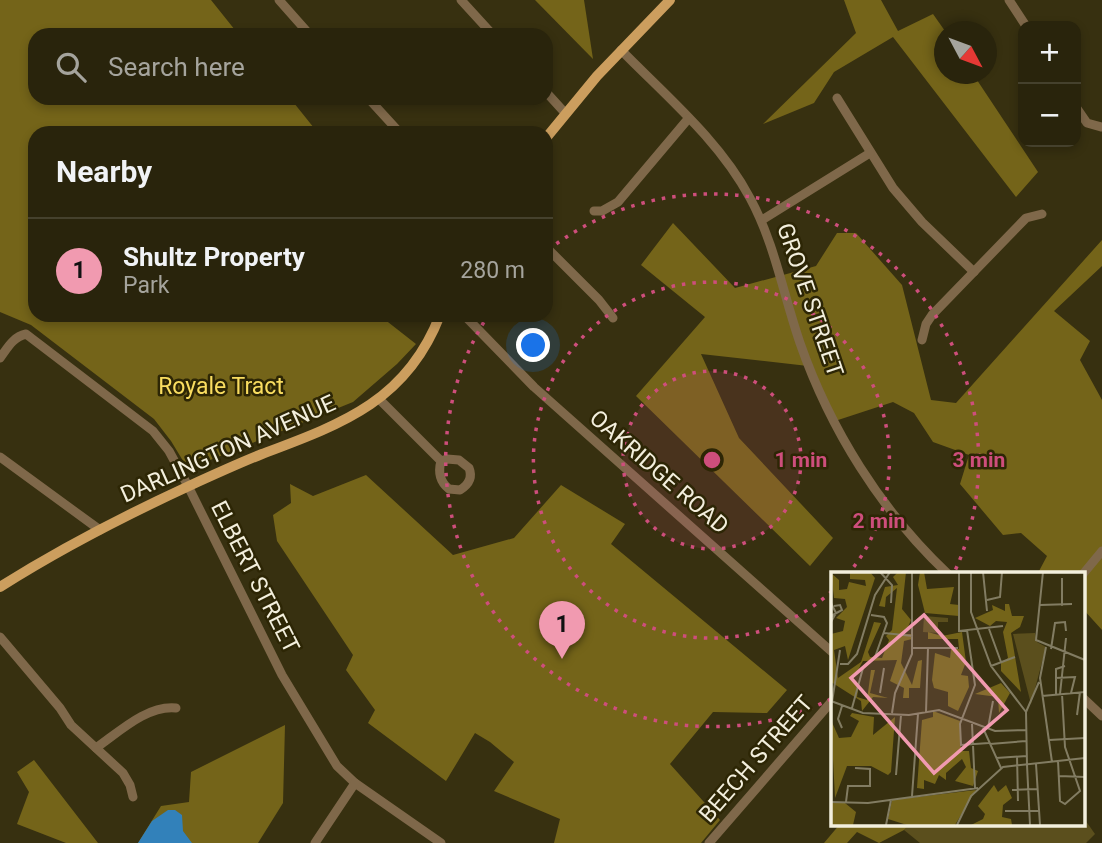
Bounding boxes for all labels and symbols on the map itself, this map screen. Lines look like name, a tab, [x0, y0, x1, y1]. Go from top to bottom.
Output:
north arrow	[934, 21, 997, 84]
street label: GROVE STREET	[771, 220, 849, 381]
your location	[516, 328, 550, 362]
park label: Royale Tract	[158, 373, 284, 400]
street label: DARLINGTON AVENUE	[116, 389, 340, 509]
street label: OAKRIDGE ROAD	[584, 404, 734, 540]
centre of rings	[700, 448, 724, 472]
text: 1 min	[775, 448, 827, 472]
text: 3 min	[953, 448, 1005, 472]
street label: ELBERT STREET	[205, 497, 305, 658]
text: 2 min	[853, 509, 905, 533]
inset map	[831, 572, 1084, 826]
pin: 1	[539, 601, 585, 659]
street label: BEECH STREET	[694, 690, 819, 828]

